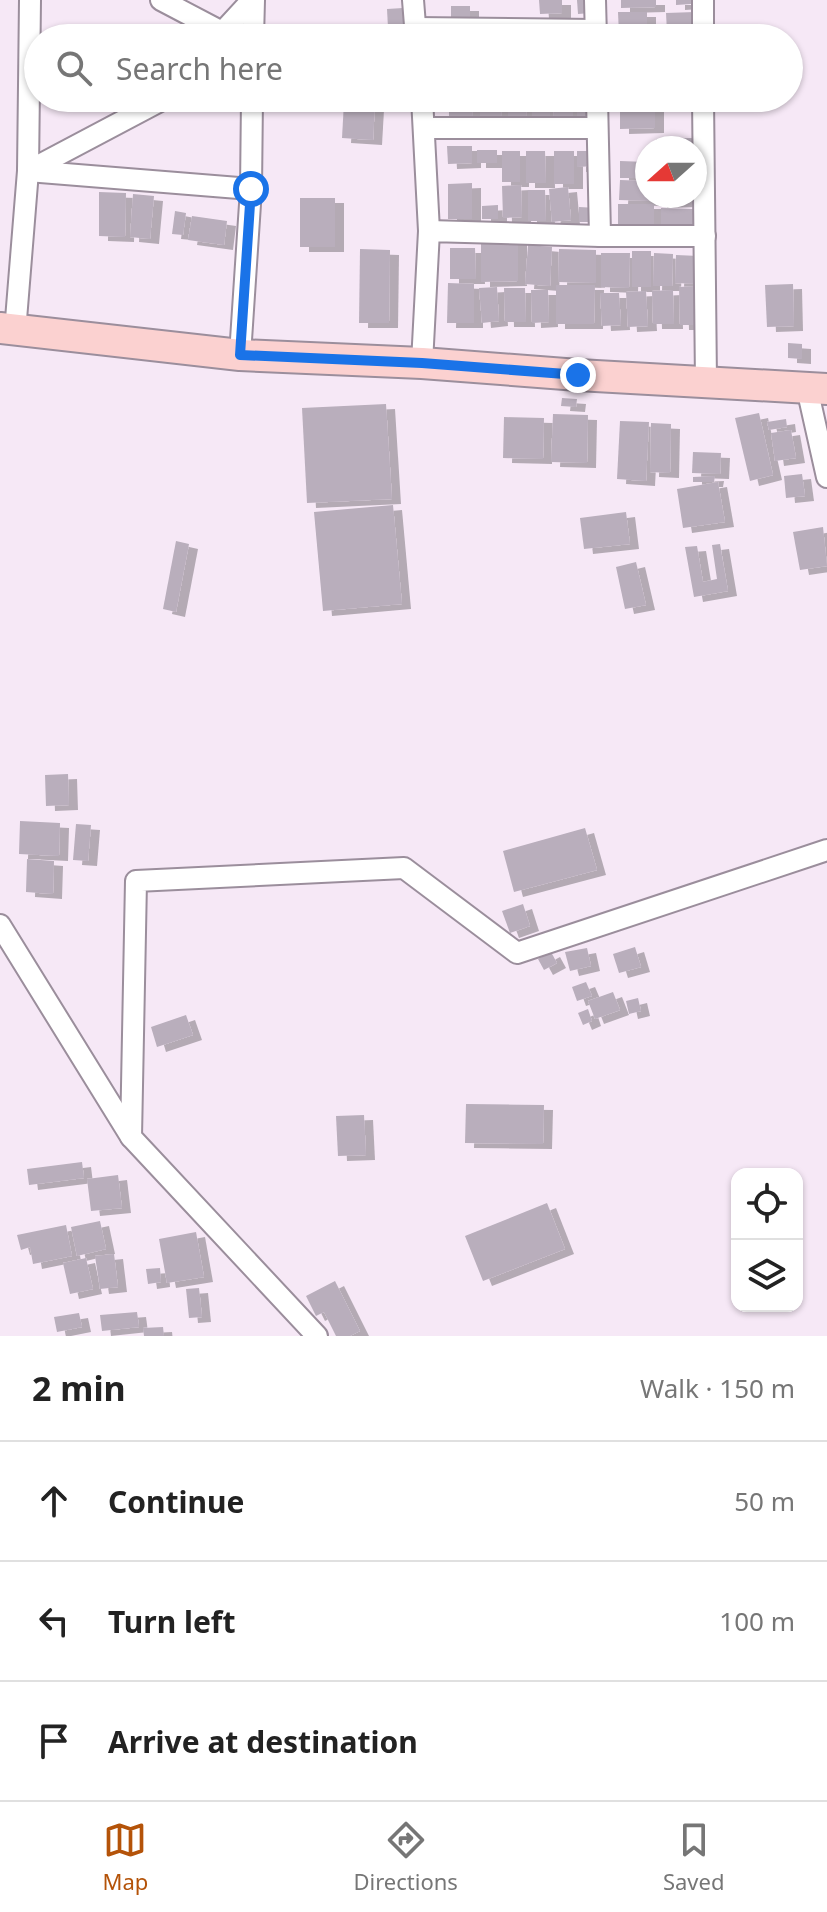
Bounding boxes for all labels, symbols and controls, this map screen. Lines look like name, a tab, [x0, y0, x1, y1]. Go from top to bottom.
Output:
search box	[24, 24, 803, 112]
icon: search	[52, 46, 96, 90]
text: Search here	[116, 48, 283, 89]
north arrow	[635, 136, 707, 208]
route start	[233, 171, 269, 207]
route end	[560, 357, 596, 393]
map controls	[731, 1168, 803, 1312]
button: locate	[731, 1168, 803, 1240]
button: layers	[731, 1240, 803, 1312]
text: 2 min	[32, 1365, 126, 1411]
text: Walk · 150 m	[640, 1370, 795, 1406]
icon: ahead	[32, 1479, 76, 1523]
text: Continue	[108, 1481, 244, 1522]
text: 50 m	[734, 1483, 795, 1519]
icon: left	[32, 1599, 76, 1643]
text: Turn left	[108, 1601, 236, 1642]
text: 100 m	[719, 1603, 795, 1639]
icon: arrive	[32, 1719, 76, 1763]
text: Arrive at destination	[108, 1721, 418, 1762]
tab: Map	[103, 1818, 148, 1896]
tab: Directions	[353, 1818, 458, 1896]
tab: Saved	[663, 1818, 724, 1896]

